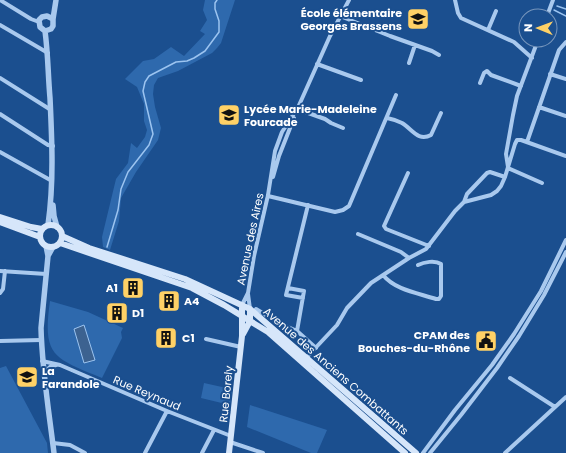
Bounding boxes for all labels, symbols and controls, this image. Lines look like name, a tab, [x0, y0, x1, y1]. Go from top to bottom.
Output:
place label: École élémentaire Georges Brassens	[300, 5, 402, 34]
school or university icon: École élémentaire Georges Brassens	[405, 6, 431, 32]
north arrow	[518, 8, 558, 48]
text: N	[520, 24, 536, 32]
place label: Lycée Marie-Madeleine Fourcade	[244, 101, 377, 130]
school or university icon: Lycée Marie-Madeleine Fourcade	[216, 102, 242, 128]
street label: Avenue des Aires	[232, 191, 268, 287]
building icon: A1	[120, 275, 146, 301]
place label: A1	[106, 280, 118, 296]
building icon: A4	[156, 288, 182, 314]
place label: A4	[184, 293, 200, 309]
building icon: D1	[104, 300, 130, 326]
street label: Avenue des Anciens Combattants	[260, 303, 412, 439]
place label: D1	[132, 305, 144, 321]
building icon: C1	[153, 325, 179, 351]
place label: CPAM des Bouches-du-Rhône	[358, 327, 470, 356]
public building icon: CPAM des Bouches-du-Rhône	[473, 328, 499, 354]
place label: C1	[182, 330, 195, 346]
place label: La Farandole	[42, 363, 100, 392]
school or university icon: La Farandole	[14, 364, 40, 390]
street label: Rue Borely	[215, 364, 237, 423]
street label: Rue Reynaud	[111, 372, 183, 414]

